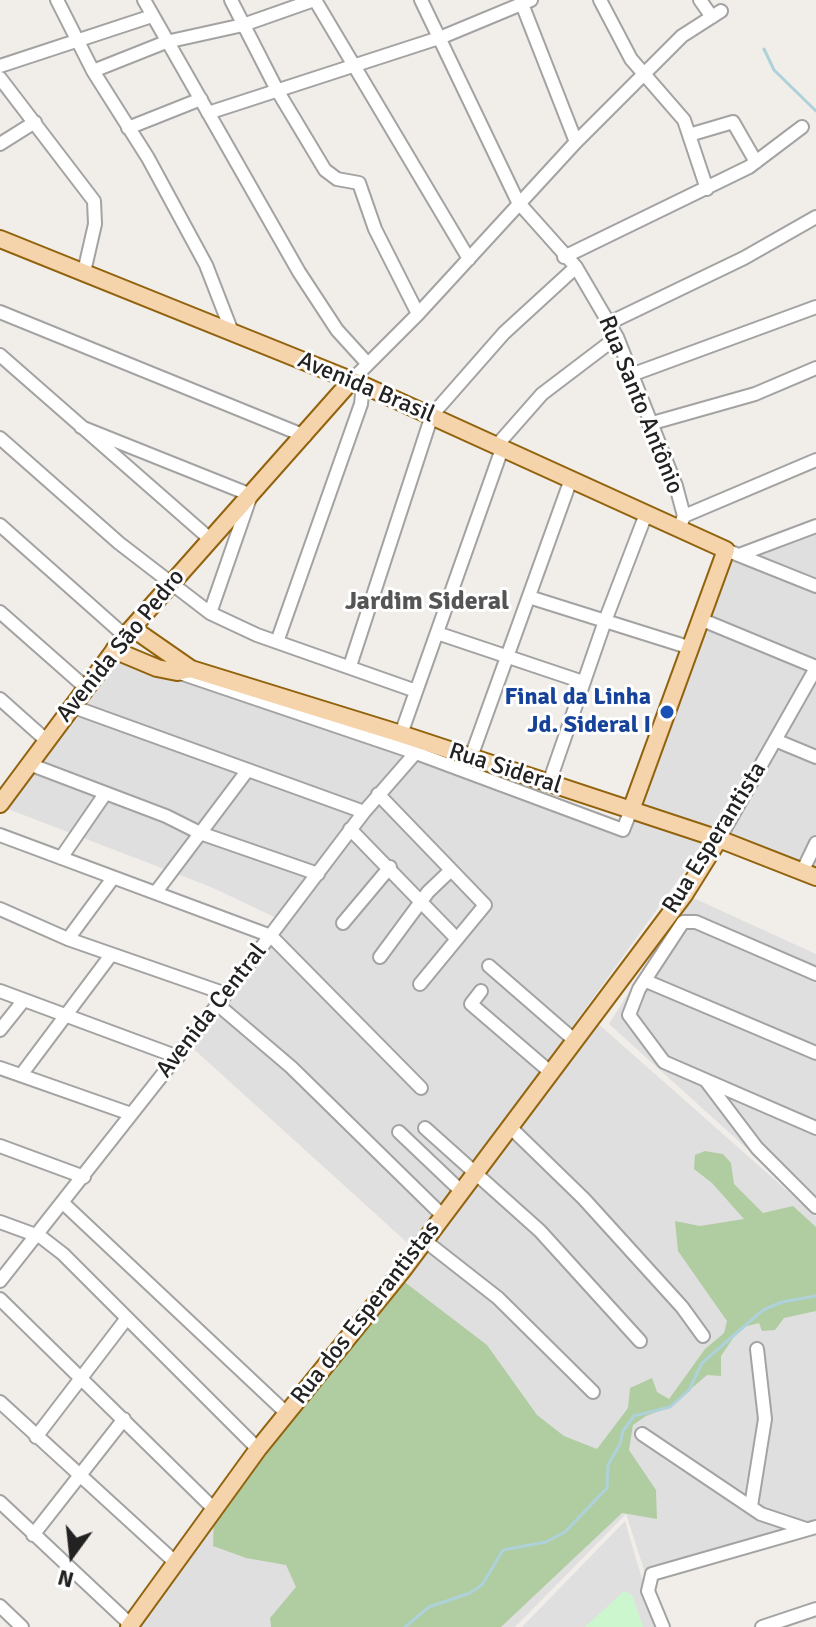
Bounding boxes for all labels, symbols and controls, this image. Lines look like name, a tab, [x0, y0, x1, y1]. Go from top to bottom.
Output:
street label: Rua Santo Antônio	[591, 312, 689, 498]
street label: Avenida Brasil	[293, 346, 439, 430]
street label: Avenida São Pedro	[51, 564, 191, 728]
district label: Jardim Sideral	[345, 586, 509, 618]
place label: Final da Linha Jd. Sideral I	[504, 684, 651, 740]
marker: Final da Linha Jd. Sideral I	[658, 703, 676, 721]
street label: Rua Sideral	[445, 737, 565, 801]
street label: Rua Esperantista	[657, 757, 773, 919]
street label: Avenida Central	[151, 938, 273, 1084]
street label: Rua dos Esperantistas	[285, 1216, 447, 1410]
north arrow	[32, 1515, 112, 1595]
text: N	[55, 1564, 77, 1594]

